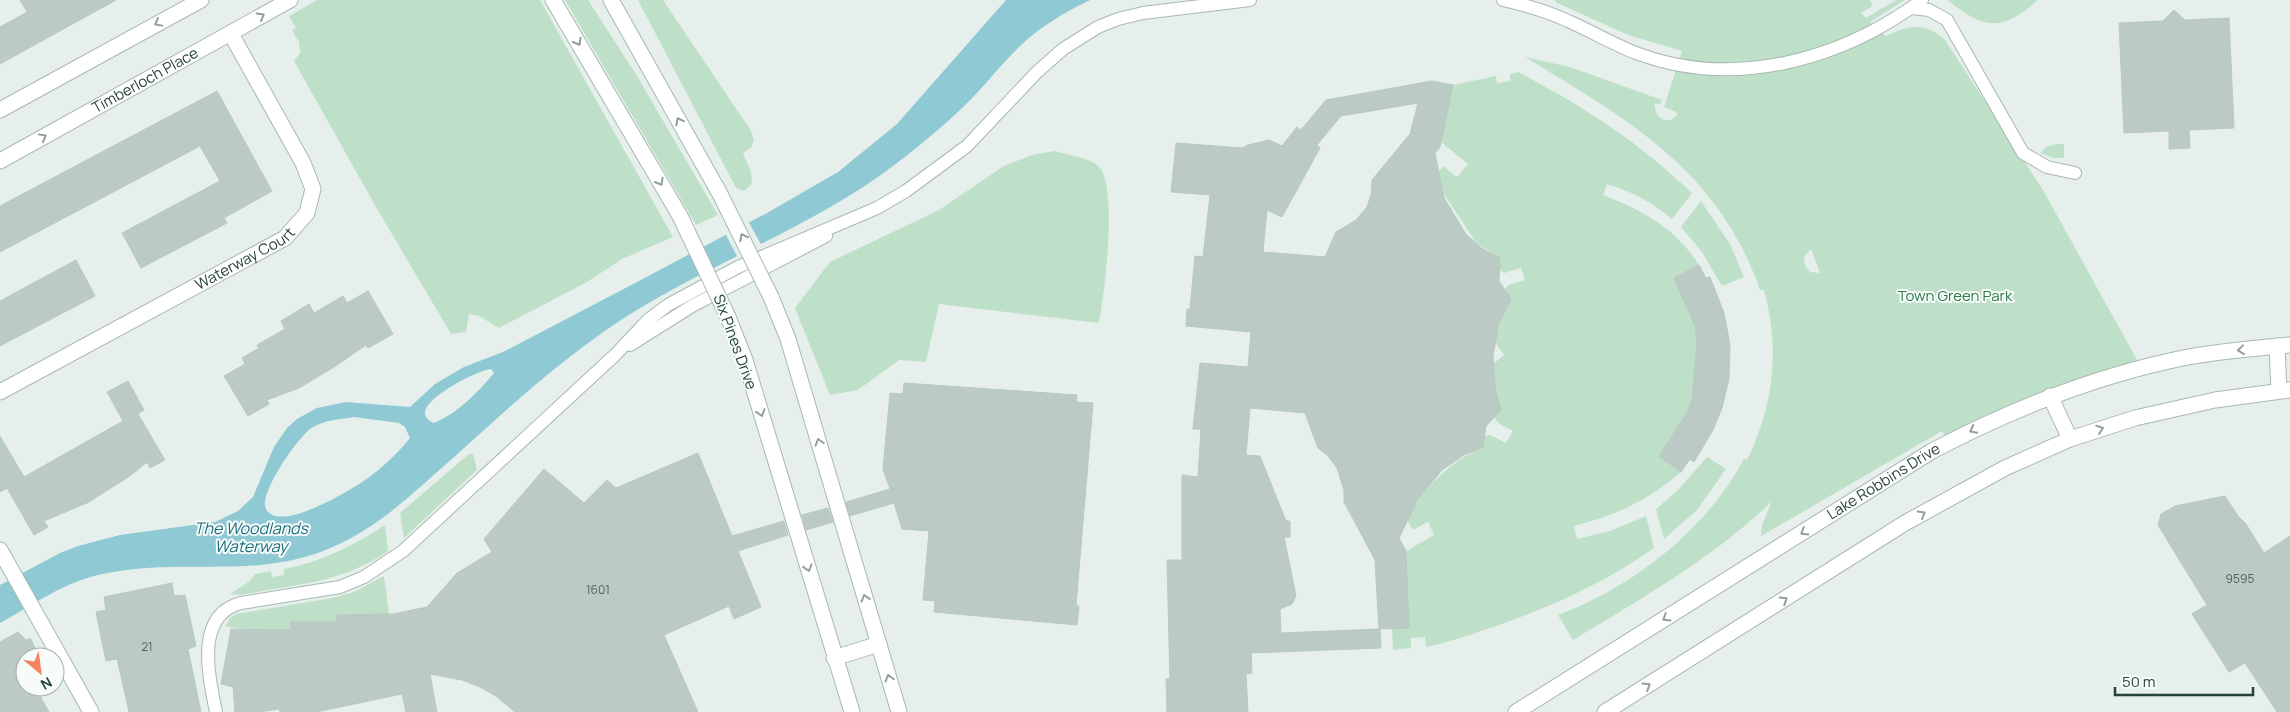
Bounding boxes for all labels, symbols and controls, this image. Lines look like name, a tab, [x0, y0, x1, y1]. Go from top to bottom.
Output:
one-way arrow	[256, 12, 265, 22]
one-way arrow	[155, 17, 164, 27]
one-way arrow	[571, 37, 581, 46]
street label: Timberloch Place	[88, 42, 202, 118]
one-way arrow	[675, 117, 685, 126]
one-way arrow	[37, 134, 46, 144]
one-way arrow	[653, 177, 663, 186]
street label: Waterway Court	[191, 223, 300, 295]
one-way arrow	[739, 233, 749, 242]
park label: Town Green Park	[1898, 285, 2013, 306]
street label: Six Pines Drive	[709, 291, 762, 393]
one-way arrow	[2237, 344, 2245, 355]
one-way arrow	[755, 408, 765, 416]
one-way arrow	[1969, 424, 1978, 434]
one-way arrow	[2095, 425, 2104, 435]
one-way arrow	[814, 438, 824, 446]
street label: Lake Robbins Drive	[1823, 438, 1944, 524]
one-way arrow	[1917, 510, 1926, 520]
water label: The Woodlands Waterway	[194, 517, 310, 557]
one-way arrow	[1800, 525, 1809, 535]
one-way arrow	[802, 563, 812, 572]
house number: 9595	[2226, 570, 2254, 587]
house number: 1601	[586, 581, 610, 598]
one-way arrow	[860, 594, 870, 602]
one-way arrow	[1779, 596, 1788, 606]
one-way arrow	[1663, 612, 1672, 621]
house number: 21	[141, 638, 153, 655]
north arrow	[15, 647, 65, 697]
scale bar	[2115, 664, 2252, 696]
text: 50 m	[2122, 671, 2156, 692]
text: N	[38, 673, 56, 695]
one-way arrow	[884, 675, 894, 683]
one-way arrow	[1641, 683, 1650, 692]

